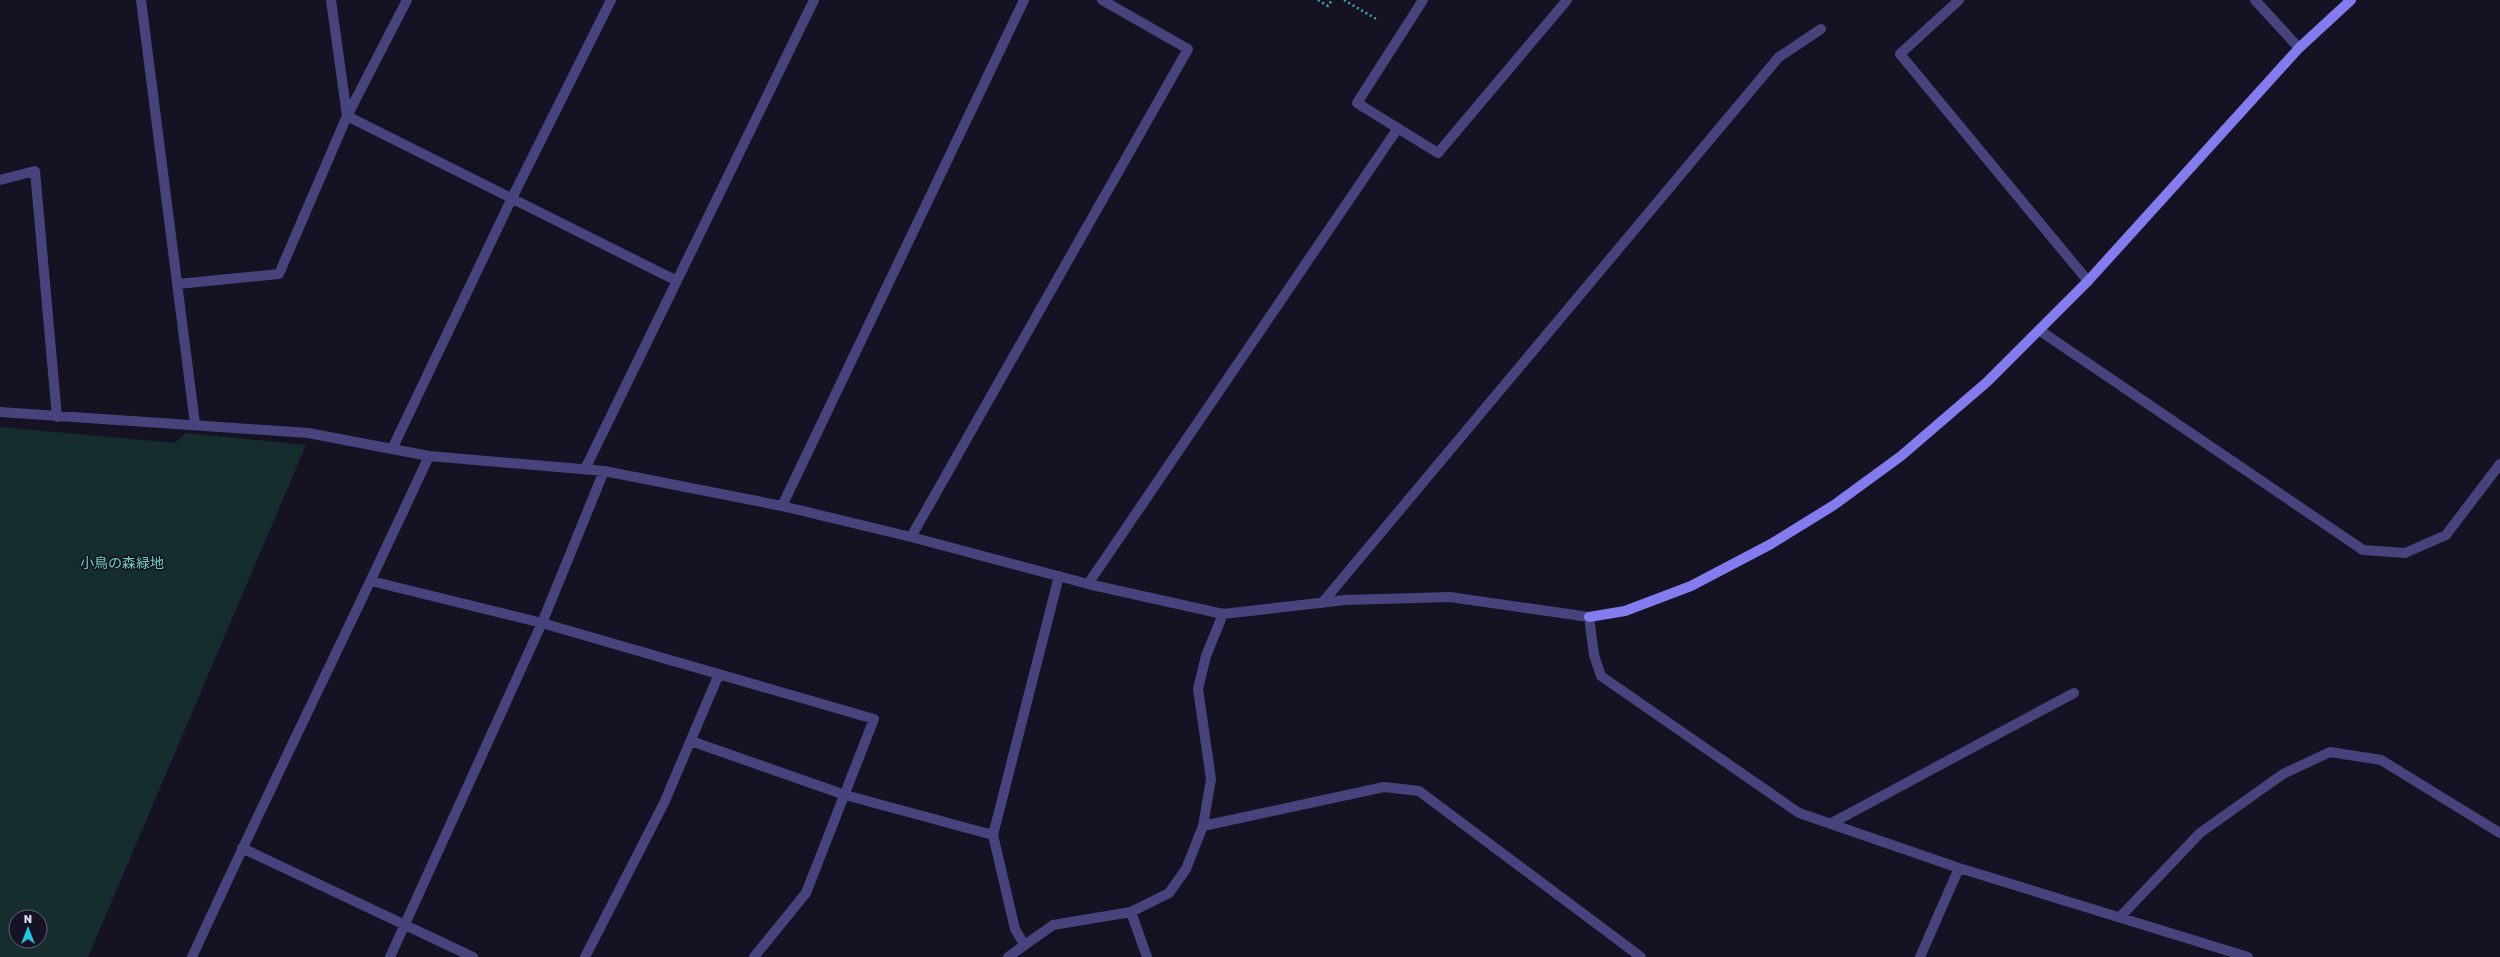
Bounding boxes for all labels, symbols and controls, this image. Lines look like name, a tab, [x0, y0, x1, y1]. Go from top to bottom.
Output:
park label: 小鳥の森緑地	[80, 554, 164, 571]
north arrow	[8, 909, 48, 949]
text: N	[24, 912, 32, 925]

